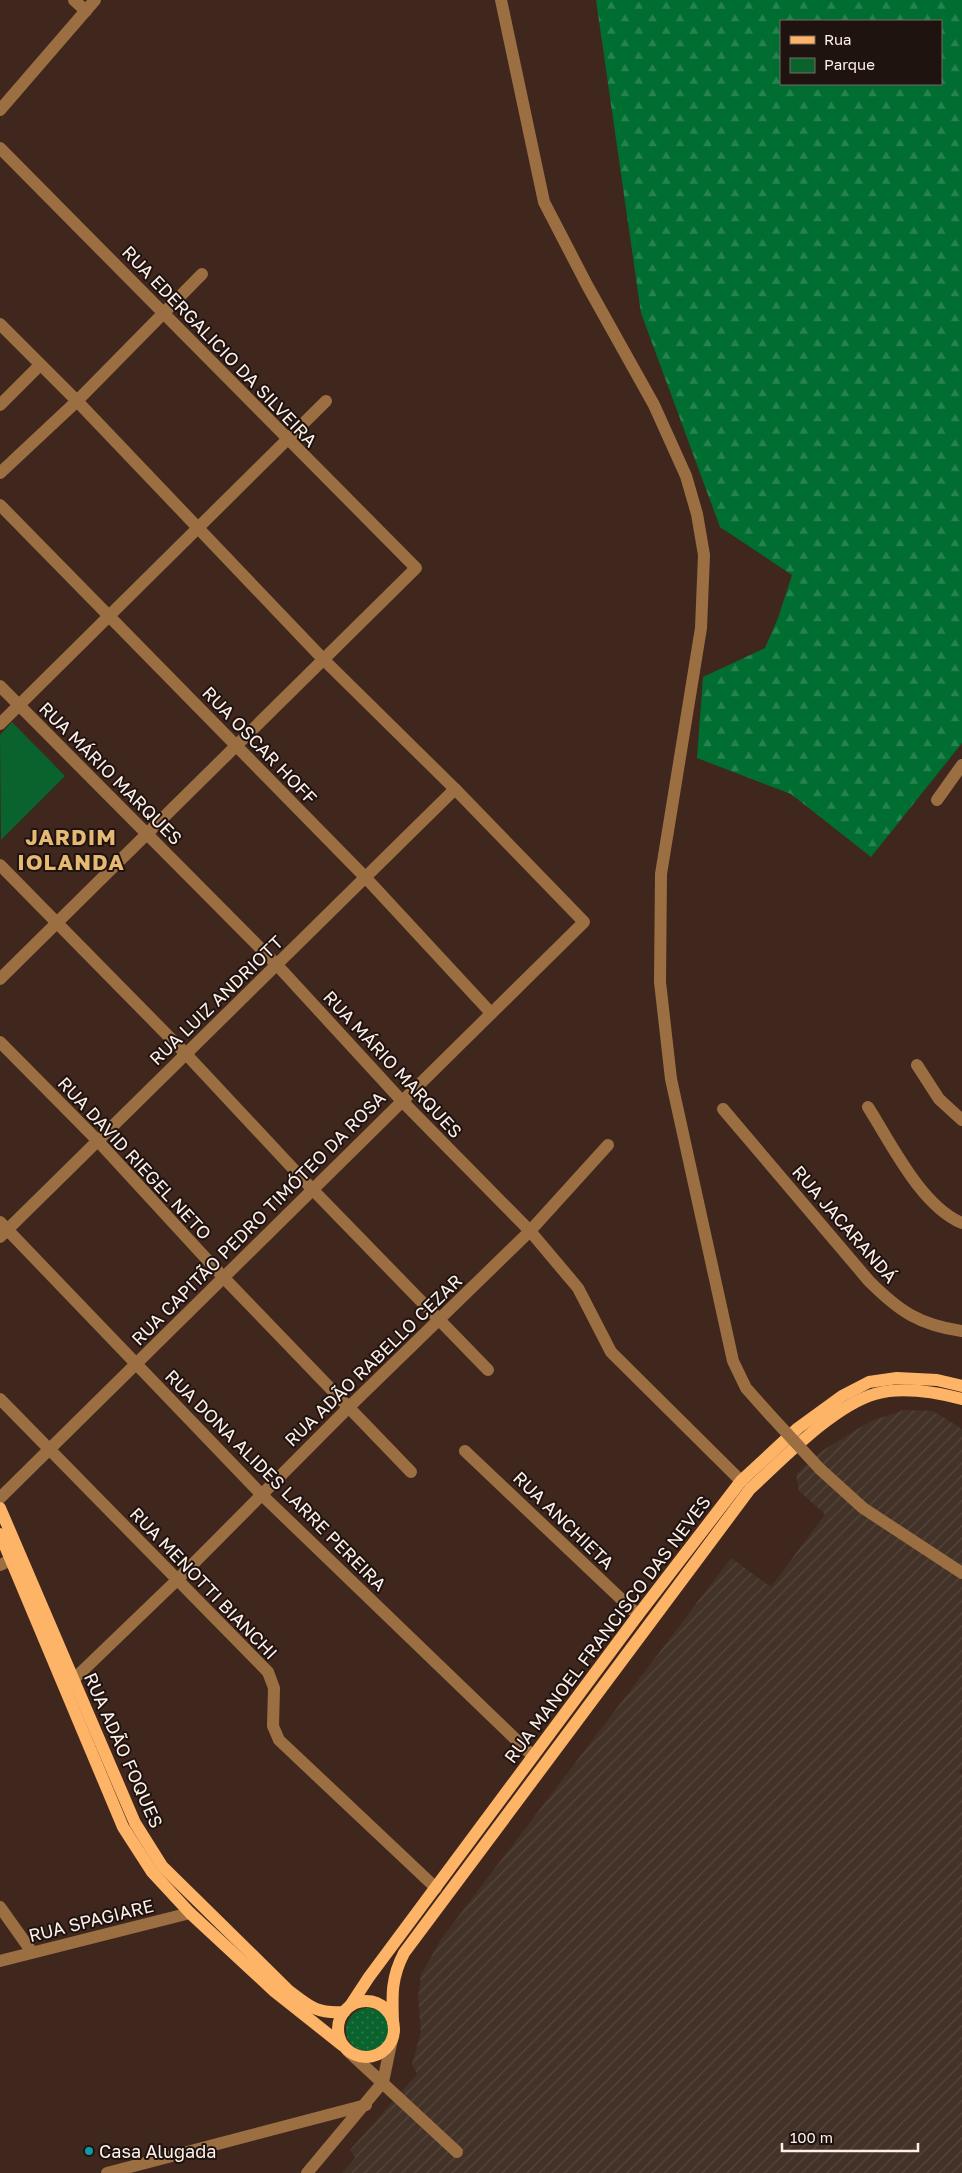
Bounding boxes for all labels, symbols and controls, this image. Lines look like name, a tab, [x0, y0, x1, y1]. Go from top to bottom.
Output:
legend	[780, 20, 942, 85]
text: Rua	[824, 30, 851, 48]
text: Parque	[824, 55, 875, 73]
street label: RUA EDERGALICIO DA SILVEIRA	[118, 241, 322, 451]
street label: RUA OSCAR HOFF	[198, 682, 322, 808]
street label: RUA MÁRIO MARQUES	[35, 697, 187, 849]
district label: JARDIM IOLANDA	[17, 823, 125, 875]
street label: RUA LUIZ ANDRIOTT	[145, 931, 287, 1069]
street label: RUA MÁRIO MARQUES	[319, 986, 467, 1142]
street label: RUA DAVID RIEGEL NETO	[54, 1072, 216, 1244]
street label: RUA CAPITÃO PEDRO TIMÓTEO DA ROSA	[126, 1086, 390, 1350]
street label: RUA JACARANDÁ	[788, 1161, 902, 1287]
street label: RUA ADÃO RABELLO CEZAR	[280, 1269, 466, 1451]
street label: RUA DONA ALIDES LARRE PEREIRA	[161, 1365, 391, 1595]
street label: RUA ANCHIETA	[509, 1466, 619, 1574]
street label: RUA MANOEL FRANCISCO DAS NEVES	[499, 1491, 715, 1767]
street label: RUA MENOTTI BIANCHI	[126, 1503, 282, 1663]
street label: RUA ADÃO FOQUES	[80, 1669, 168, 1831]
street label: RUA SPAGIARE	[26, 1894, 156, 1946]
scale bar	[782, 2120, 918, 2152]
text: 100 m	[790, 2128, 833, 2146]
place label: Casa Alugada	[99, 2140, 216, 2162]
marker: Casa Alugada	[83, 2145, 95, 2157]

